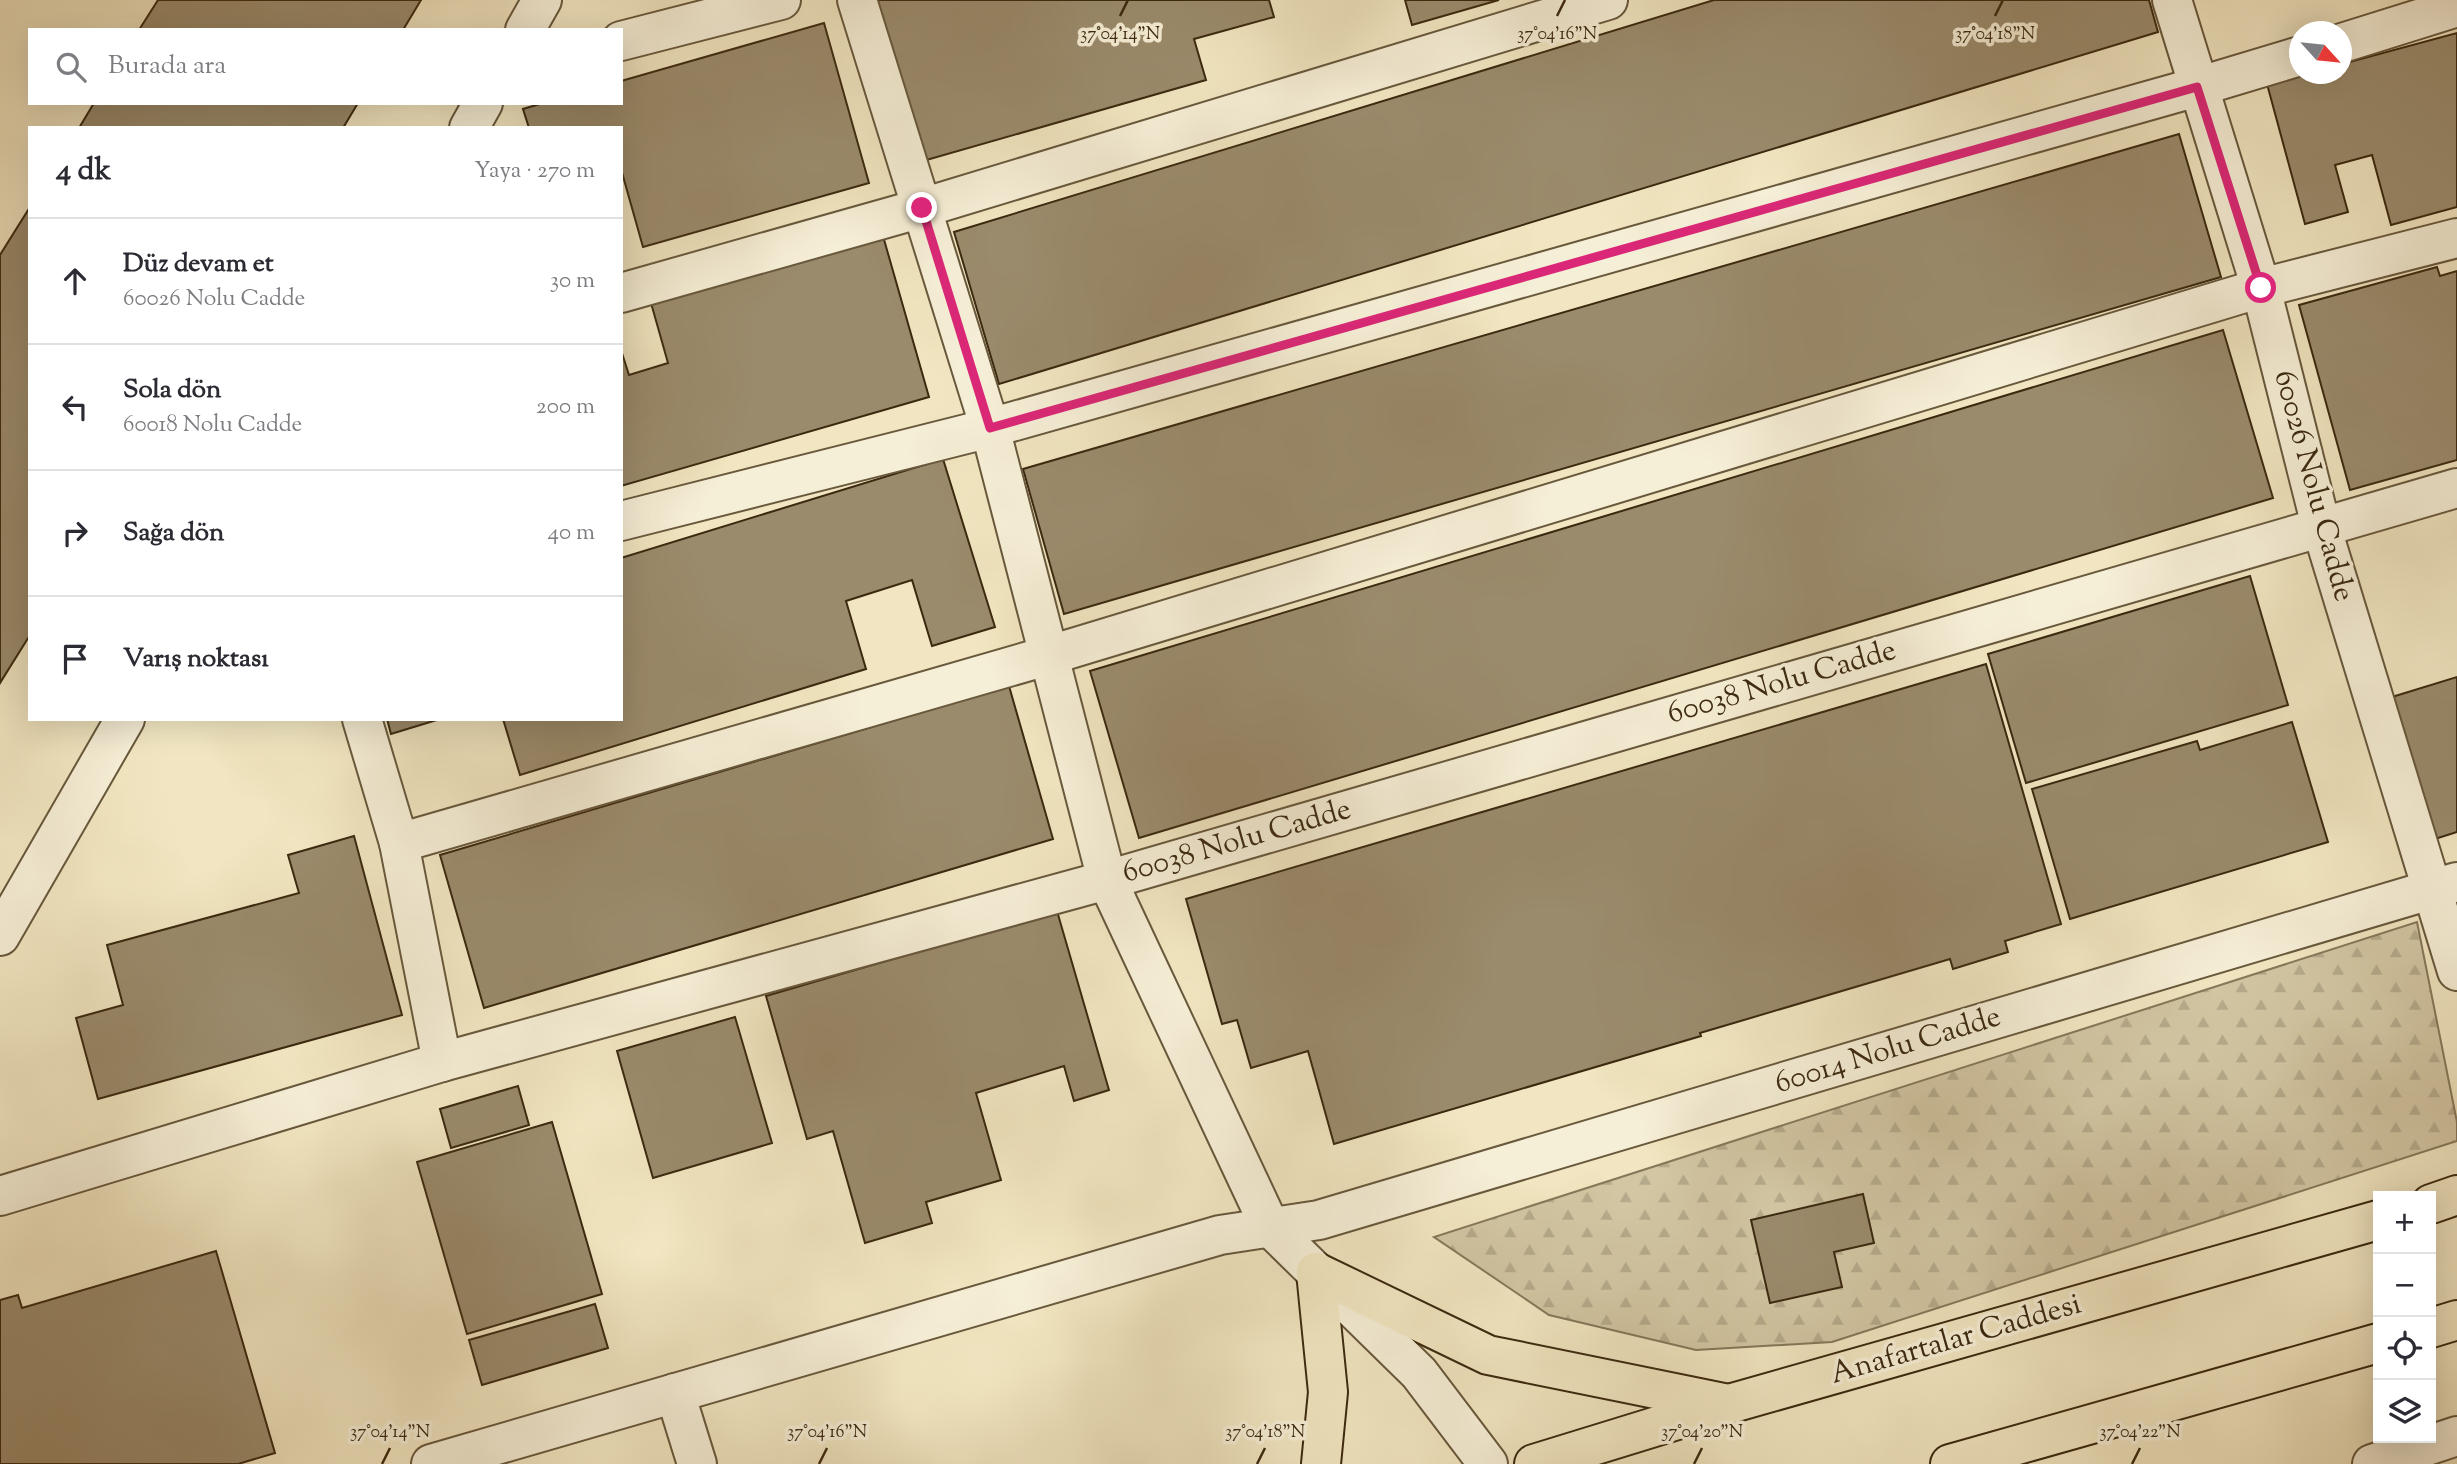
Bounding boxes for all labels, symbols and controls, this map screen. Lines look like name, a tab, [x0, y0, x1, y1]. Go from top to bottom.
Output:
north arrow	[2289, 21, 2352, 84]
text: 37°04'14"N	[1080, 22, 1160, 48]
text: 37°04'16"N	[1517, 22, 1597, 48]
text: 37°04'18"N	[1955, 22, 2035, 48]
search box	[28, 28, 623, 105]
icon: search	[52, 48, 90, 86]
text: Burada ara	[108, 48, 226, 85]
text: 4 dk	[56, 150, 111, 193]
text: Yaya · 270 m	[474, 155, 595, 188]
route end	[906, 192, 937, 223]
text: Düz devam et	[123, 246, 274, 283]
icon: ahead	[56, 262, 94, 300]
text: 30 m	[550, 265, 595, 298]
route start	[2245, 272, 2276, 303]
text: 60026 Nolu Cadde	[123, 283, 305, 316]
street label: 60026 Nolu Cadde	[2261, 366, 2365, 606]
text: Sola dön	[123, 372, 221, 409]
icon: left	[56, 388, 94, 426]
text: 200 m	[536, 391, 595, 424]
text: 60018 Nolu Cadde	[123, 409, 302, 442]
icon: right	[56, 514, 94, 552]
text: Sağa dön	[123, 515, 224, 552]
text: 40 m	[548, 517, 595, 550]
street label: 60038 Nolu Cadde	[1663, 630, 1901, 736]
icon: arrive	[56, 640, 94, 678]
text: Varış noktası	[123, 641, 269, 678]
street label: 60038 Nolu Cadde	[1118, 789, 1356, 895]
street label: 60014 Nolu Cadde	[1770, 996, 2006, 1106]
map controls	[2373, 1191, 2436, 1443]
button: +	[2373, 1191, 2436, 1254]
button: −	[2373, 1254, 2436, 1317]
street label: Anafartalar Caddesi	[1825, 1284, 2087, 1396]
button: locate	[2373, 1317, 2436, 1380]
button: layers	[2373, 1380, 2436, 1443]
text: 37°04'14"N	[350, 1420, 430, 1446]
text: 37°04'16"N	[787, 1420, 867, 1446]
text: 37°04'18"N	[1225, 1420, 1305, 1446]
text: 37°04'20"N	[1661, 1420, 1743, 1446]
text: 37°04'22"N	[2099, 1420, 2181, 1446]

